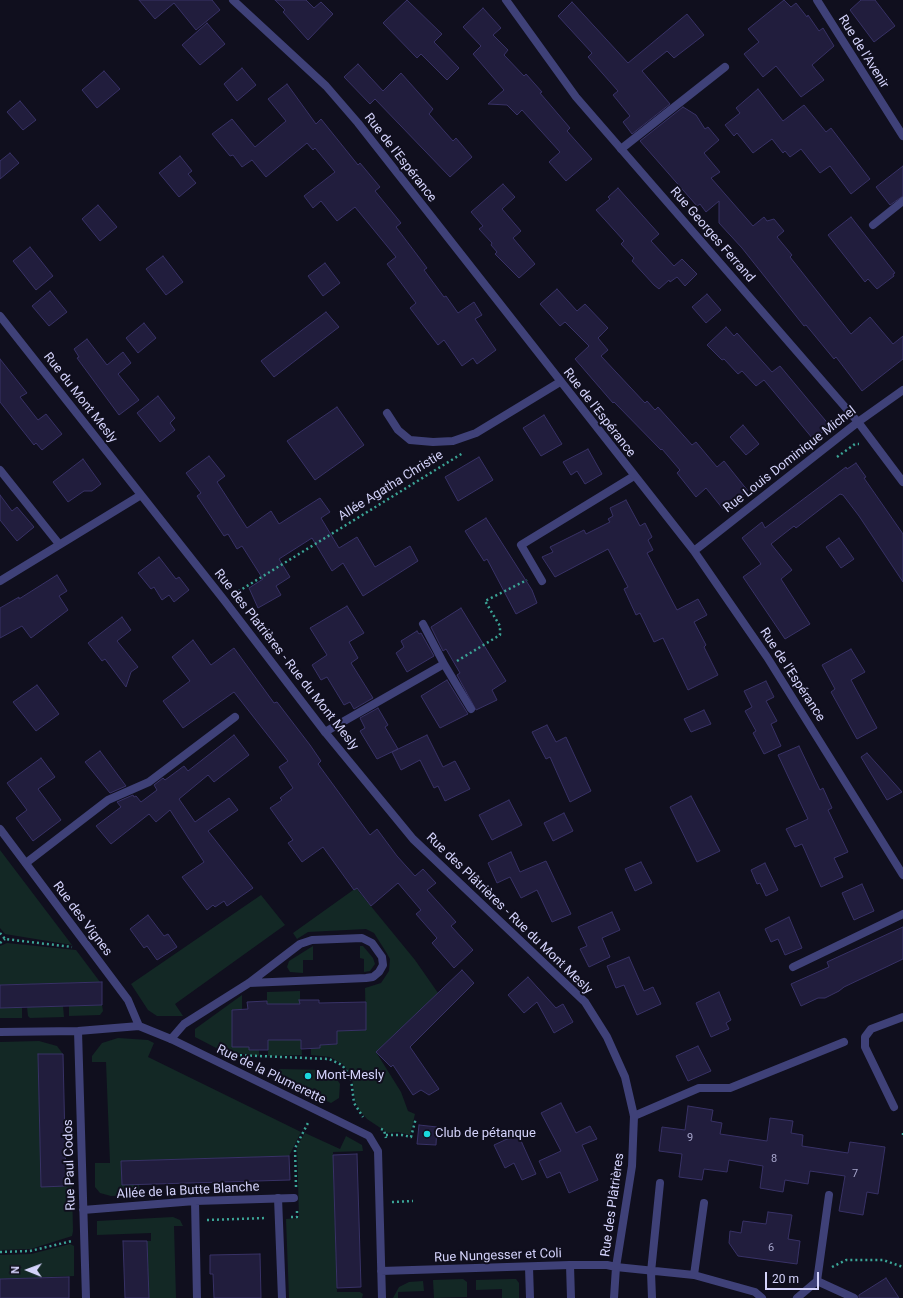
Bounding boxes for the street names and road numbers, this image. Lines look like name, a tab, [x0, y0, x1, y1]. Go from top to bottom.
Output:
street label: Rue de l'Avenir	[834, 12, 892, 92]
street label: Rue de l'Espérance	[360, 110, 440, 206]
street label: Rue Georges Ferrand	[666, 184, 758, 286]
street label: Rue du Mont Mesly	[40, 350, 120, 446]
street label: Rue de l'Espérance	[559, 365, 639, 461]
street label: Rue Louis Dominique Michel	[721, 403, 859, 517]
street label: Allée Agatha Christie	[336, 447, 446, 525]
street label: Rue des Platrières - Rue du Mont Mesly	[211, 566, 361, 754]
street label: Rue de l'Espérance	[756, 625, 828, 725]
street label: Rue des Plâtrières - Rue du Mont Mesly	[423, 830, 595, 998]
street label: Rue des Vignes	[49, 879, 115, 959]
street label: Rue de la Plumerette	[214, 1042, 328, 1108]
street label: Rue Paul Codos	[61, 1119, 79, 1211]
street label: Rue des Plâtrières	[598, 1152, 628, 1258]
street label: Allée de la Butte Blanche	[116, 1179, 260, 1203]
street label: Rue Nungesser et Coli	[434, 1246, 562, 1266]

